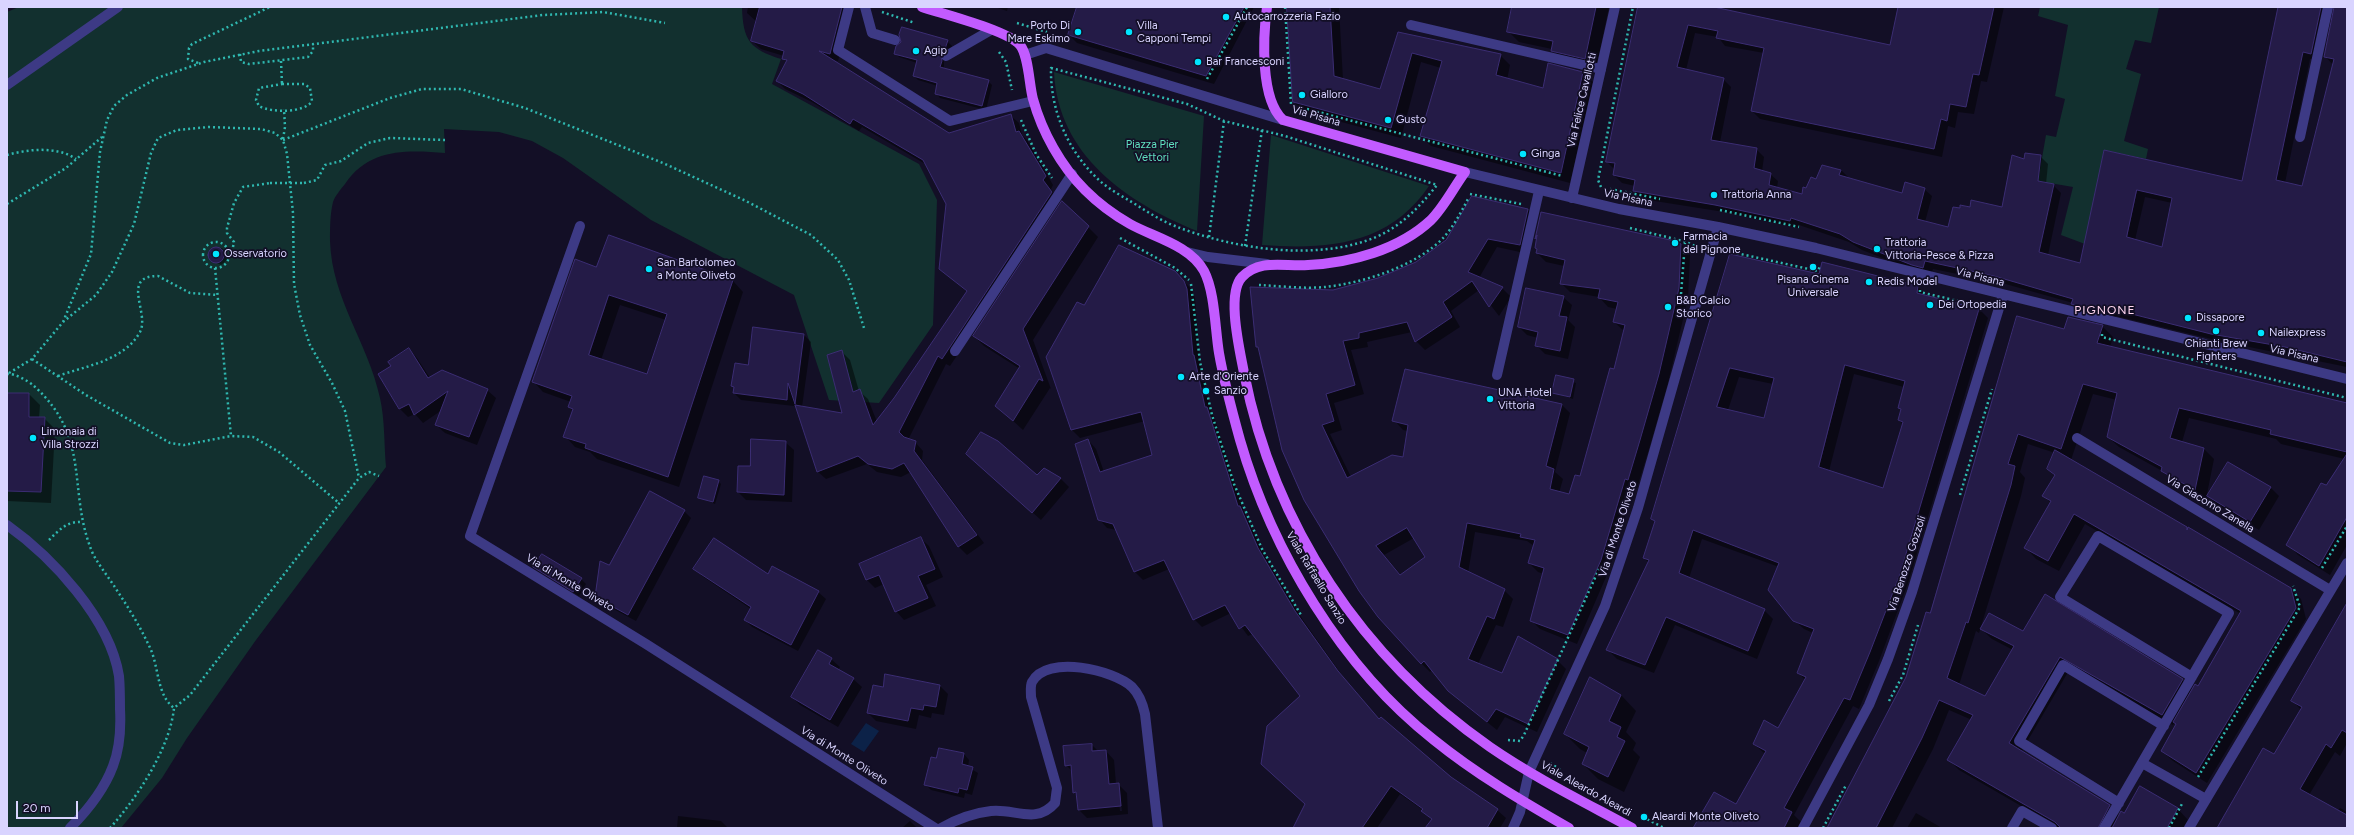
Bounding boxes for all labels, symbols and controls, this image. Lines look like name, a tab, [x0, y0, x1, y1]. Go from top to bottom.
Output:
place label: Autocarrozzeria Fazio	[1234, 10, 1341, 24]
marker: Autocarrozzeria Fazio	[1221, 12, 1231, 22]
place label: Porto Di Mare Eskimo	[1007, 19, 1070, 45]
place label: Villa Capponi Tempi	[1137, 19, 1211, 45]
marker: Porto Di Mare Eskimo	[1073, 27, 1083, 37]
marker: Villa Capponi Tempi	[1124, 27, 1134, 37]
place label: Agip	[924, 44, 947, 58]
marker: Agip	[911, 46, 921, 56]
street label: Via Felice Cavallotti	[1565, 51, 1599, 149]
place label: Bar Francesconi	[1206, 55, 1284, 69]
marker: Bar Francesconi	[1193, 57, 1203, 67]
place label: Gialloro	[1310, 88, 1348, 102]
marker: Gialloro	[1297, 90, 1307, 100]
street label: Via Pisana	[1290, 103, 1342, 129]
place label: Gusto	[1396, 113, 1426, 127]
marker: Gusto	[1383, 115, 1393, 125]
park label: Piazza Pier Vettori	[1126, 138, 1178, 164]
place label: Ginga	[1531, 147, 1560, 161]
marker: Ginga	[1518, 149, 1528, 159]
street label: Via Pisana	[1602, 186, 1654, 210]
place label: Trattoria Anna	[1722, 188, 1791, 202]
marker: Trattoria Anna	[1709, 190, 1719, 200]
place label: Farmacia del Pignone	[1683, 230, 1741, 256]
place label: Trattoria Vittoria-Pesce & Pizza	[1885, 236, 1994, 262]
marker: Farmacia del Pignone	[1670, 238, 1680, 248]
marker: Trattoria Vittoria-Pesce & Pizza	[1872, 244, 1882, 254]
place label: Osservatorio	[224, 247, 287, 261]
marker: Osservatorio	[211, 249, 221, 259]
place label: San Bartolomeo a Monte Oliveto	[657, 256, 736, 282]
marker: Pisana Cinema Universale	[1808, 262, 1818, 272]
marker: San Bartolomeo a Monte Oliveto	[644, 264, 654, 274]
street label: Via Pisana	[1954, 265, 2006, 289]
place label: Pisana Cinema Universale	[1777, 273, 1849, 299]
place label: Redis Model	[1877, 275, 1937, 289]
marker: Redis Model	[1864, 277, 1874, 287]
place label: B&B Calcio Storico	[1676, 294, 1730, 320]
place label: Dei Ortopedia	[1938, 298, 2007, 312]
marker: Dei Ortopedia	[1925, 300, 1935, 310]
marker: B&B Calcio Storico	[1663, 302, 1673, 312]
district label: PIGNONE	[2074, 303, 2136, 317]
place label: Dissapore	[2196, 311, 2245, 325]
marker: Dissapore	[2183, 313, 2193, 323]
marker: Chianti Brew Fighters	[2211, 326, 2221, 336]
place label: Nailexpress	[2269, 326, 2326, 340]
marker: Nailexpress	[2256, 328, 2266, 338]
place label: Chianti Brew Fighters	[2185, 337, 2247, 363]
street label: Via Pisana	[2268, 342, 2320, 366]
place label: Arte d'Oriente	[1189, 370, 1259, 384]
marker: Arte d'Oriente	[1176, 372, 1186, 382]
place label: Sanzio	[1214, 384, 1247, 398]
marker: Sanzio	[1201, 386, 1211, 396]
place label: UNA Hotel Vittoria	[1498, 386, 1552, 412]
marker: UNA Hotel Vittoria	[1485, 394, 1495, 404]
place label: Limonaia di Villa Strozzi	[41, 425, 99, 451]
marker: Limonaia di Villa Strozzi	[28, 433, 38, 443]
street label: Via Giacomo Zanella	[2163, 472, 2257, 536]
street label: Via di Monte Oliveto	[1596, 479, 1640, 579]
street label: Via Benozzo Gozzoli	[1885, 514, 1929, 614]
street label: Viale Raffaello Sanzio	[1283, 529, 1349, 627]
street label: Via di Monte Oliveto	[524, 551, 616, 615]
street label: Via di Monte Oliveto	[798, 724, 890, 788]
street label: Viale Aleardo Aleardi	[1538, 759, 1634, 819]
scale bar	[18, 793, 80, 819]
text: 20 m	[23, 801, 51, 815]
place label: Aleardi Monte Oliveto	[1652, 810, 1759, 824]
marker: Aleardi Monte Oliveto	[1639, 812, 1649, 822]

